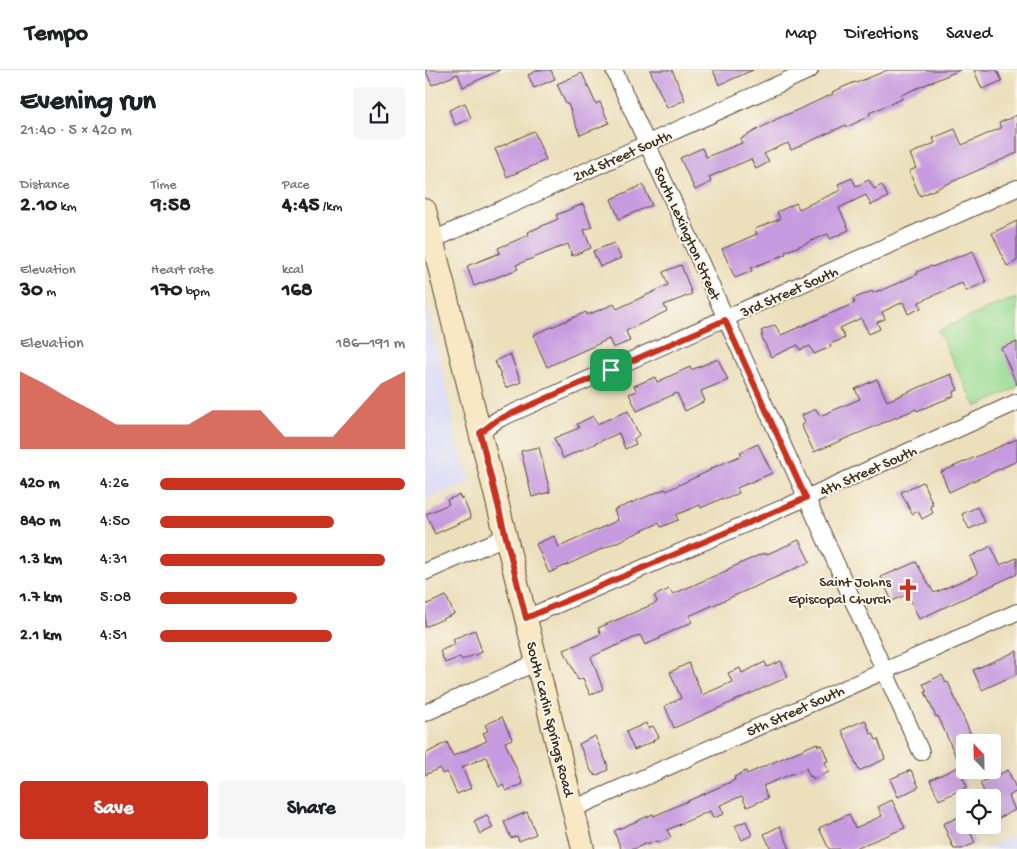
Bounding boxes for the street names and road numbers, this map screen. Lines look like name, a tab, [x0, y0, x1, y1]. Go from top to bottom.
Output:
street label: 2nd Street South	[571, 127, 675, 187]
street label: South Lexington Street	[649, 164, 724, 305]
street label: 3rd Street South	[737, 263, 841, 323]
street label: 4th Street South	[817, 442, 920, 501]
street label: South Carlin Springs Road	[521, 640, 577, 800]
street label: 5th Street South	[744, 682, 847, 741]

